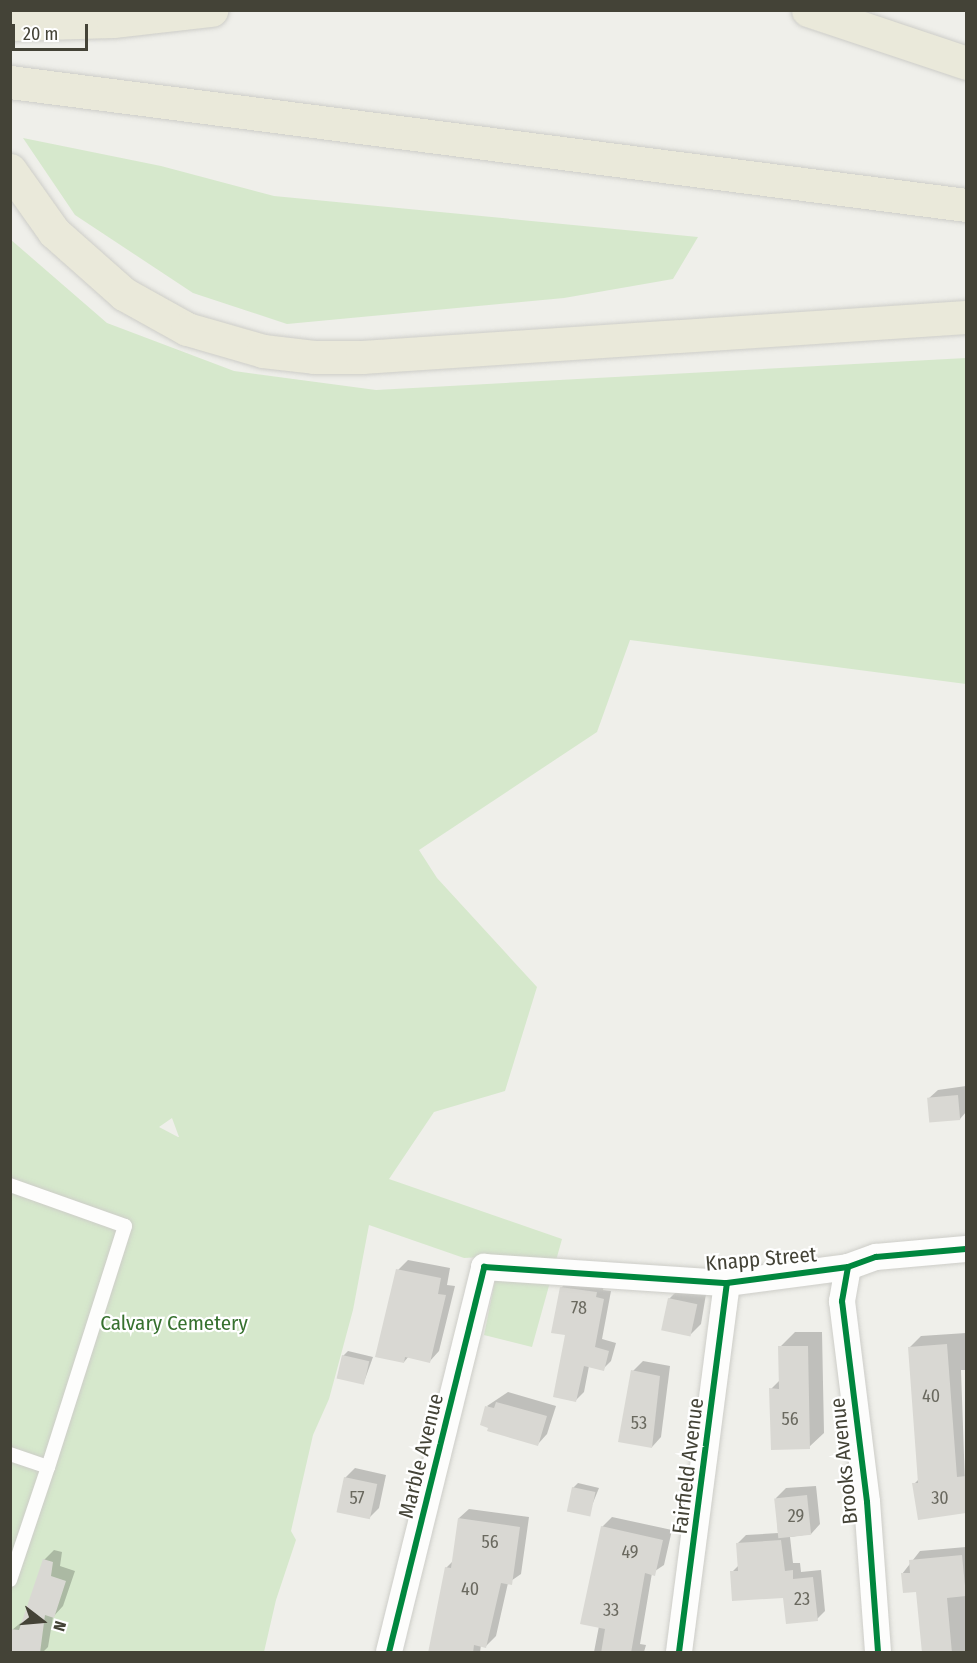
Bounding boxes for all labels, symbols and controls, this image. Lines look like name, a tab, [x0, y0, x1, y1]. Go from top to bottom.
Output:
scale bar	[15, 12, 92, 50]
text: 20 m	[23, 23, 58, 45]
street label: Knapp Street	[704, 1242, 818, 1276]
house number: 78	[571, 1297, 587, 1319]
park label: Calvary Cemetery	[100, 1310, 248, 1336]
house number: 40	[922, 1385, 940, 1407]
street label: Marble Avenue	[393, 1391, 449, 1521]
street label: Fairfield Avenue	[667, 1397, 709, 1535]
street label: Brooks Avenue	[825, 1397, 863, 1525]
house number: 56	[781, 1408, 799, 1430]
house number: 53	[631, 1412, 647, 1434]
house number: 57	[349, 1487, 365, 1509]
house number: 30	[931, 1487, 949, 1509]
house number: 29	[788, 1505, 804, 1527]
house number: 56	[481, 1531, 499, 1553]
house number: 49	[621, 1541, 639, 1563]
house number: 40	[461, 1578, 479, 1600]
house number: 23	[794, 1588, 810, 1610]
north arrow	[12, 1591, 72, 1651]
house number: 33	[603, 1599, 619, 1621]
text: N	[49, 1619, 70, 1633]

